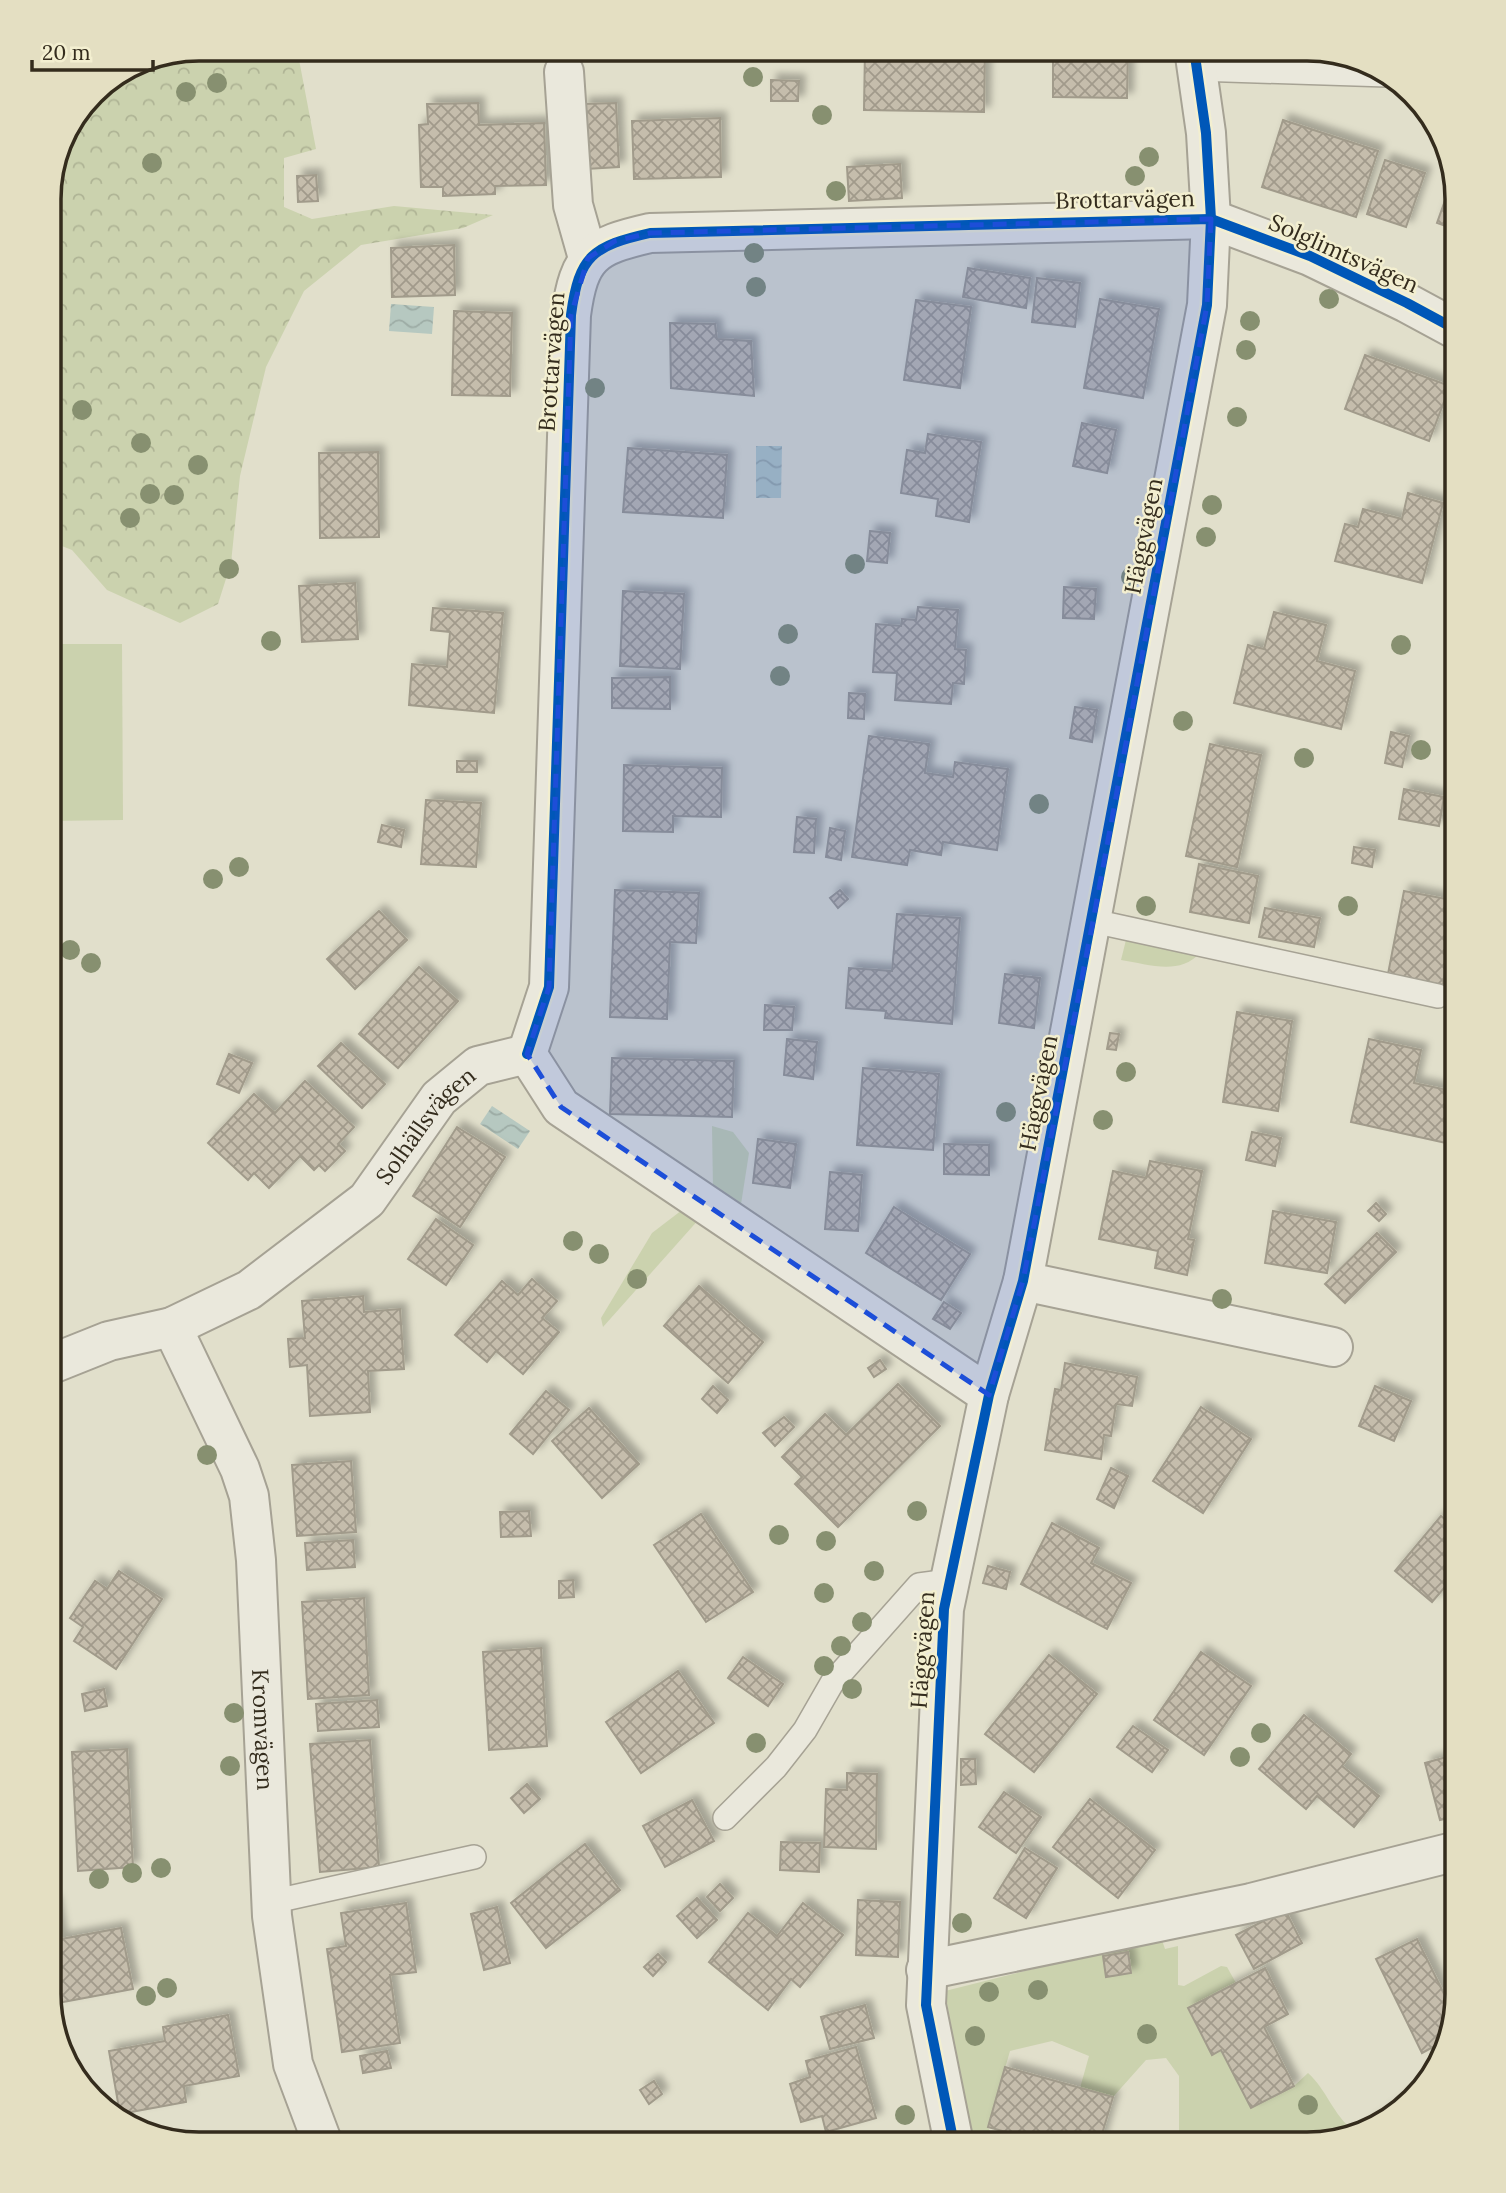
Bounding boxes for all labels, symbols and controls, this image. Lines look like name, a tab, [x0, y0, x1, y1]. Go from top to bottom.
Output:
scale bar	[32, 28, 152, 72]
text: 20 m	[42, 39, 91, 66]
street label: Brottarvägen	[1055, 183, 1195, 215]
street label: Solglimtsvägen	[1265, 207, 1423, 299]
street label: Brottarvägen	[532, 291, 570, 433]
street label: Häggvägen	[1118, 475, 1168, 596]
street label: Häggvägen	[1013, 1032, 1063, 1153]
street label: Solhällsvägen	[368, 1060, 481, 1190]
street label: Häggvägen	[903, 1590, 941, 1710]
street label: Kromvägen	[246, 1668, 281, 1791]

